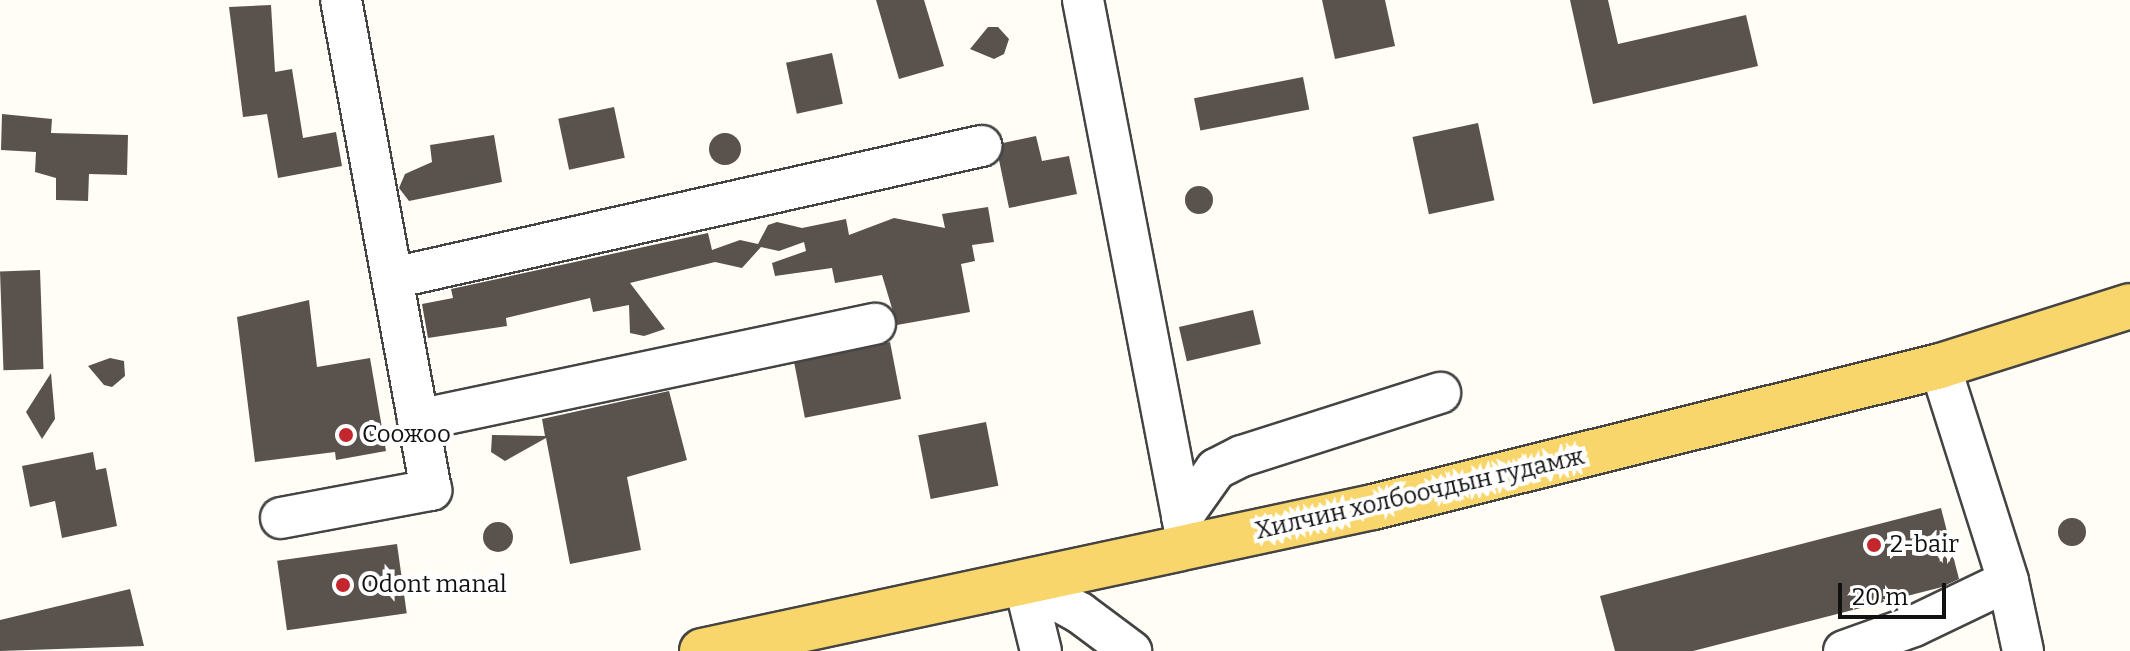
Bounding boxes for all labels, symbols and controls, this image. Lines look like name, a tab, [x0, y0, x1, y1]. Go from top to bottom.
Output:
place label: Соожоо	[362, 421, 451, 449]
marker: Соожоо	[337, 426, 355, 444]
street label: Хилчин холбоочдын гудамж	[1252, 442, 1588, 546]
place label: 2-bair	[1890, 531, 1959, 559]
marker: 2-bair	[1865, 536, 1883, 554]
scale bar	[1842, 567, 1950, 617]
place label: Odont manal	[361, 571, 507, 599]
marker: Odont manal	[332, 574, 354, 596]
text: 20 m	[1852, 583, 1908, 611]

